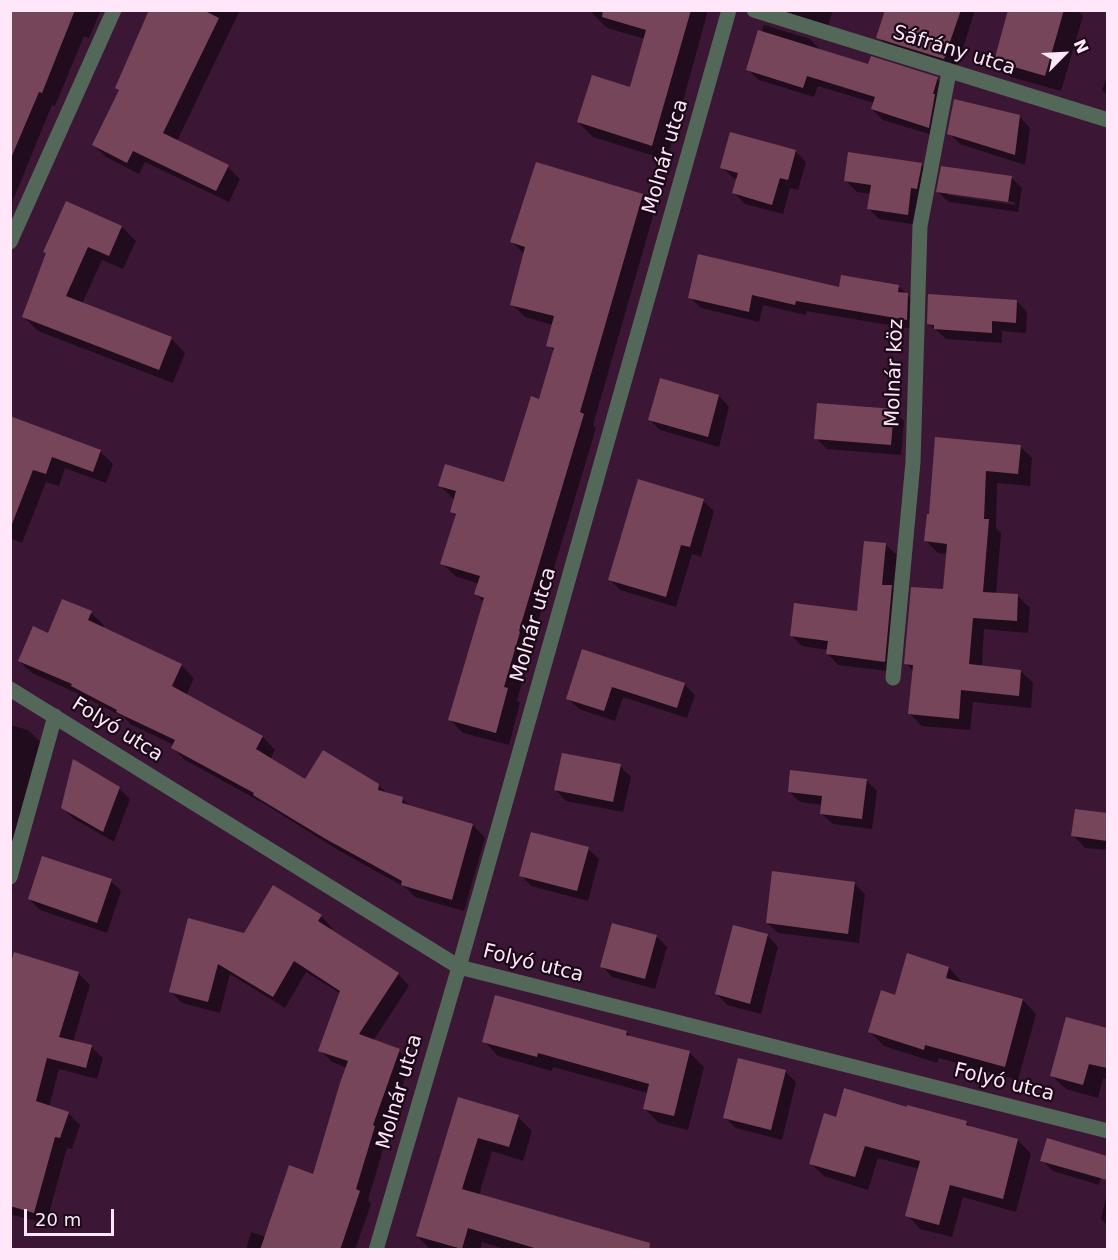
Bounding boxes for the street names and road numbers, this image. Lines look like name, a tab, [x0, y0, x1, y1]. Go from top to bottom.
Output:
street label: Sáfrány utca	[890, 21, 1018, 81]
street label: Molnár utca	[638, 97, 694, 217]
street label: Molnár köz	[881, 319, 909, 427]
street label: Molnár utca	[506, 565, 562, 685]
street label: Folyó utca	[67, 693, 167, 767]
street label: Folyó utca	[480, 940, 586, 988]
street label: Molnár utca	[372, 1032, 428, 1152]
street label: Folyó utca	[951, 1059, 1057, 1107]

